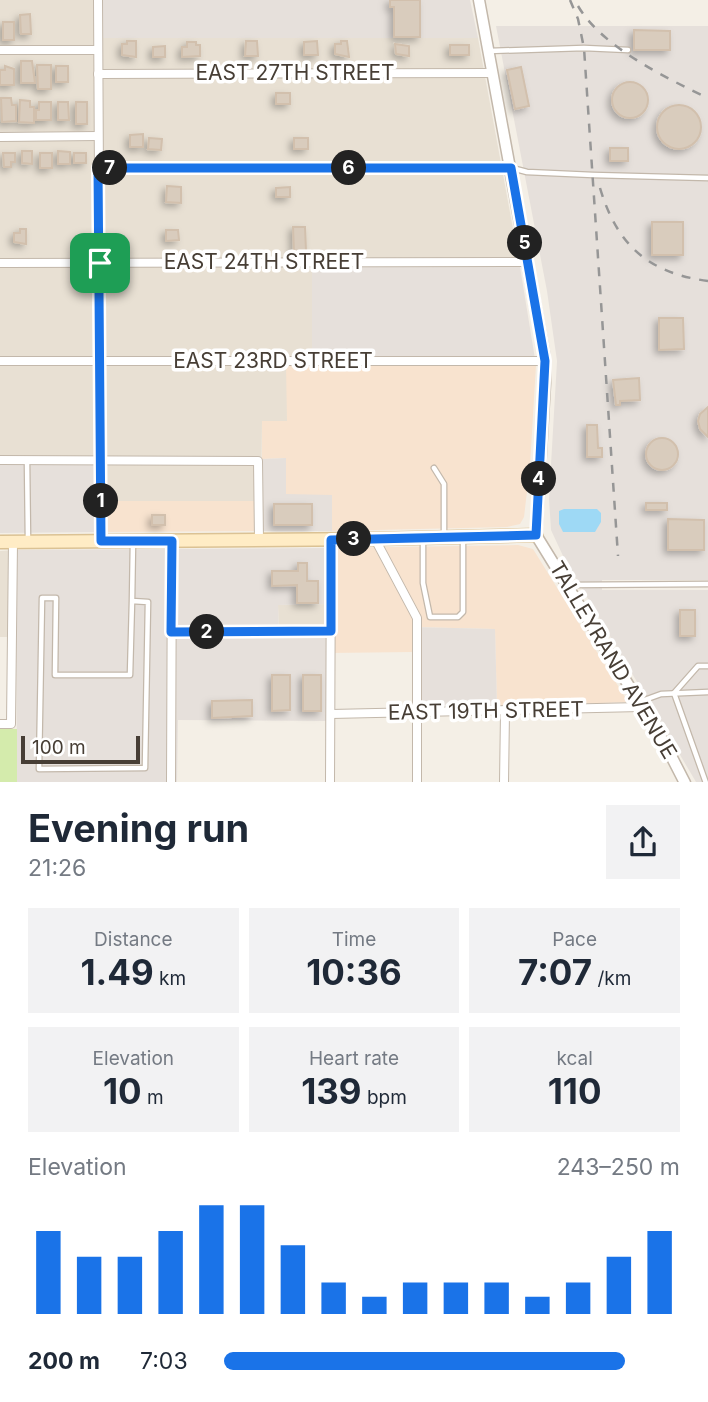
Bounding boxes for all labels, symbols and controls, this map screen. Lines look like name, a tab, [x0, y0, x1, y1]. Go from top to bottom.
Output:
street label: EAST 27TH STREET	[195, 60, 395, 85]
pin: 7	[92, 150, 128, 186]
pin: 6	[332, 150, 366, 186]
text: 7	[104, 156, 115, 179]
text: 6	[342, 156, 355, 179]
pin: 5	[508, 226, 542, 260]
text: 5	[518, 231, 531, 254]
pin	[70, 233, 130, 293]
icon: arrive	[81, 244, 119, 282]
street label: EAST 24TH STREET	[164, 249, 364, 274]
street label: EAST 23RD STREET	[173, 348, 373, 373]
pin: 4	[522, 462, 556, 496]
text: 4	[532, 467, 545, 490]
pin: 1	[84, 484, 119, 518]
text: 1	[96, 489, 105, 512]
pin: 3	[336, 522, 372, 556]
text: 3	[347, 527, 360, 550]
street label: TALLEYRAND AVENUE	[545, 556, 682, 763]
pin: 2	[190, 614, 224, 650]
text: 2	[201, 620, 212, 643]
street label: EAST 19TH STREET	[388, 696, 584, 725]
scale bar	[21, 734, 140, 765]
text: 100 m	[32, 736, 86, 759]
text: Evening run	[28, 805, 249, 851]
button: share	[606, 805, 680, 879]
text: 21:26	[28, 854, 86, 882]
text: Distance	[94, 928, 173, 951]
text: Time	[332, 928, 376, 951]
text: Pace	[552, 928, 597, 951]
text: 1.49	[81, 951, 154, 993]
text: 10:36	[306, 951, 402, 993]
text: 7:07	[518, 951, 592, 993]
text: km	[154, 967, 186, 990]
text: /km	[592, 967, 631, 990]
text: Elevation	[93, 1047, 174, 1070]
text: Heart rate	[309, 1047, 399, 1070]
text: kcal	[557, 1047, 593, 1070]
text: 10	[103, 1070, 142, 1112]
text: 139	[301, 1070, 362, 1112]
text: 110	[548, 1070, 602, 1112]
text: m	[142, 1086, 164, 1109]
text: bpm	[362, 1086, 407, 1109]
text: Elevation	[28, 1153, 127, 1181]
text: 243–250 m	[557, 1153, 680, 1181]
text: 200 m	[28, 1347, 100, 1375]
text: 7:03	[140, 1347, 188, 1375]

